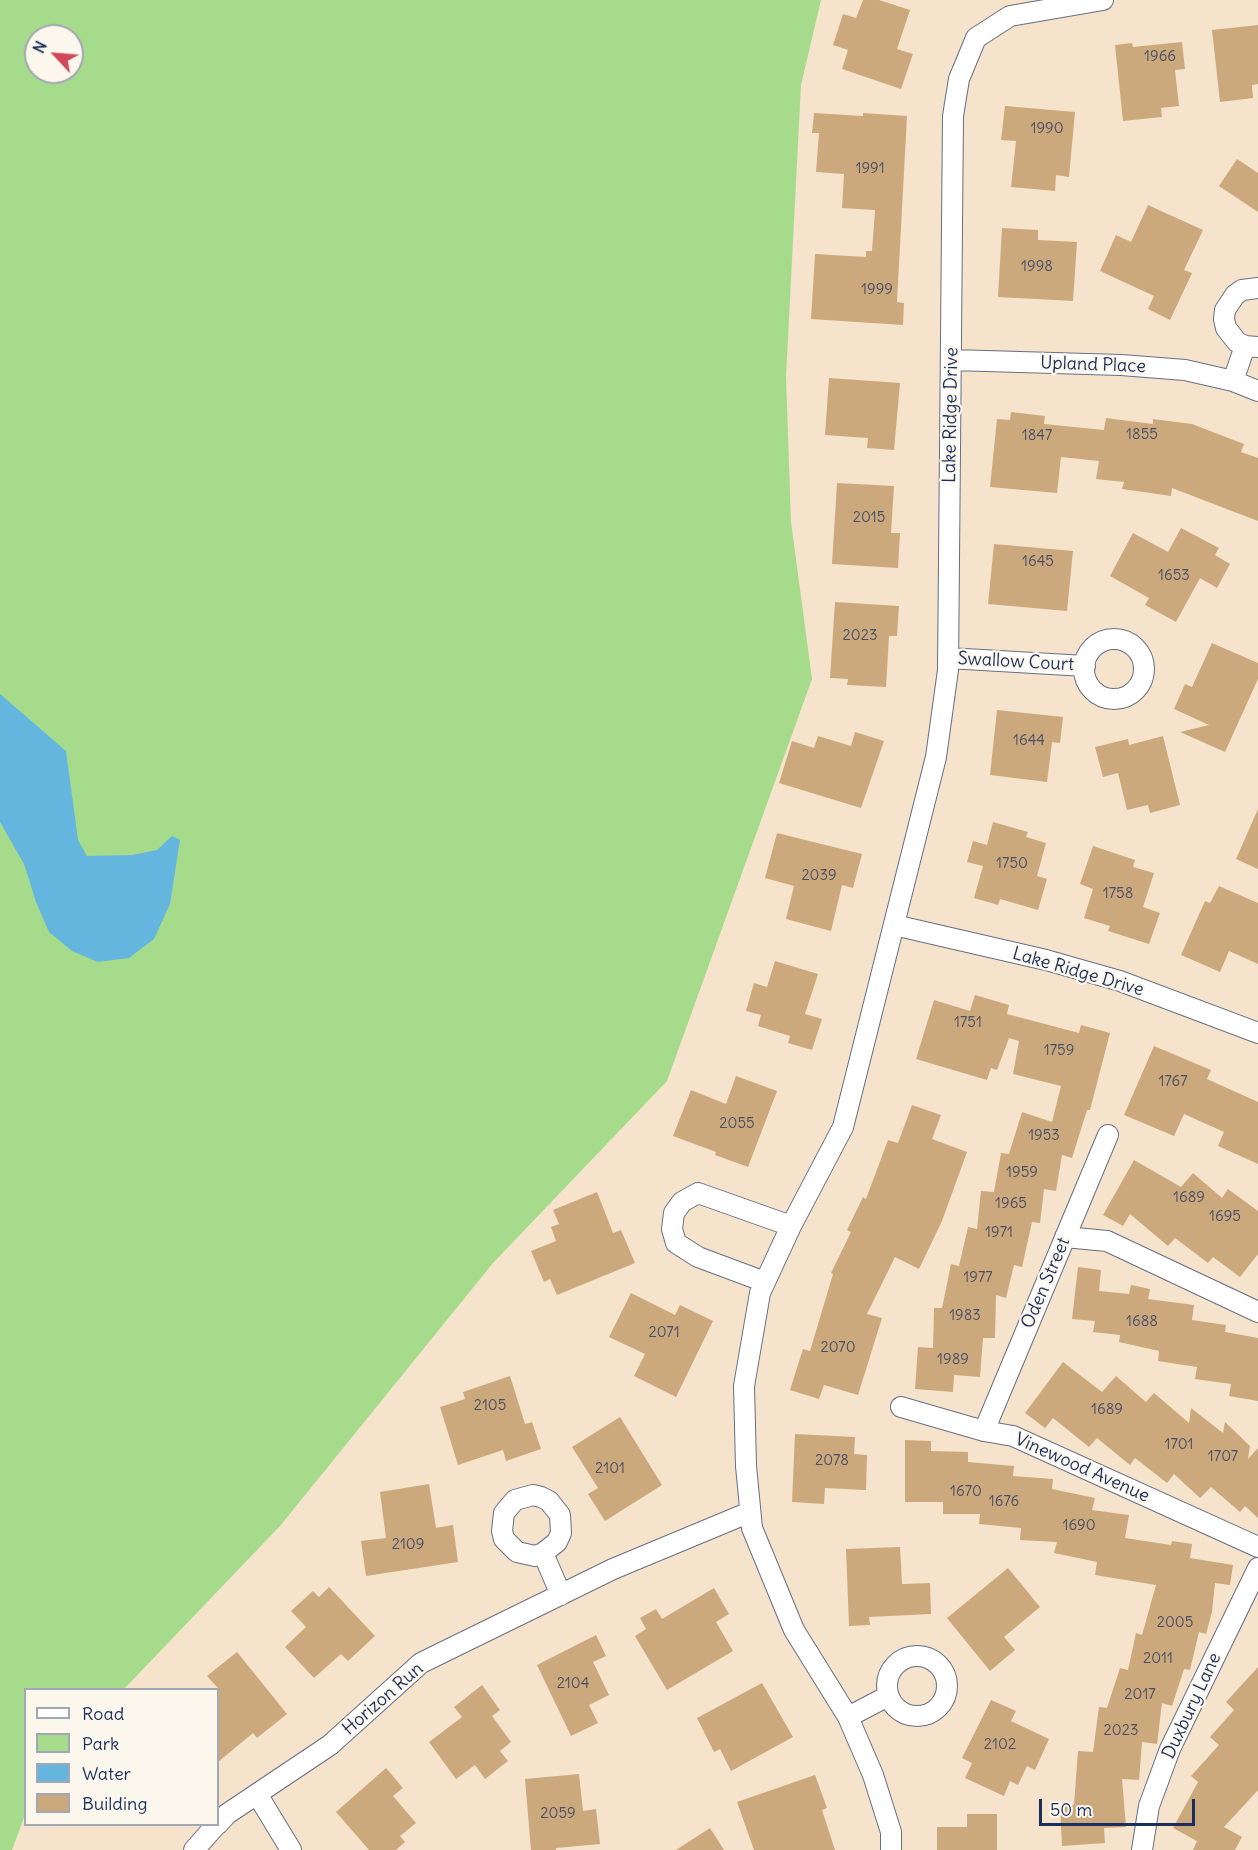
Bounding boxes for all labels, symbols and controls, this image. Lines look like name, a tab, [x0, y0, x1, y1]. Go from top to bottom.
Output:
north arrow	[24, 24, 84, 84]
text: N	[28, 38, 51, 56]
house number: 1966	[1144, 48, 1176, 66]
house number: 1990	[1030, 120, 1064, 138]
house number: 1991	[855, 160, 885, 178]
house number: 1998	[1021, 258, 1053, 276]
house number: 1999	[861, 281, 893, 299]
street label: Lake Ridge Drive	[939, 347, 963, 483]
street label: Upland Place	[1040, 352, 1146, 378]
house number: 1855	[1126, 426, 1158, 444]
house number: 1847	[1022, 427, 1052, 445]
house number: 2015	[853, 509, 885, 527]
house number: 1645	[1022, 553, 1054, 571]
house number: 1653	[1158, 567, 1190, 585]
house number: 2023	[843, 627, 877, 645]
street label: Swallow Court	[957, 648, 1075, 676]
house number: 1644	[1013, 732, 1045, 750]
house number: 1750	[996, 855, 1028, 873]
house number: 2039	[801, 867, 837, 885]
house number: 1758	[1103, 885, 1133, 903]
street label: Lake Ridge Drive	[1010, 943, 1146, 1001]
house number: 1751	[954, 1014, 982, 1032]
house number: 1759	[1044, 1042, 1074, 1060]
house number: 1767	[1158, 1073, 1188, 1091]
house number: 2055	[719, 1115, 755, 1133]
house number: 1953	[1028, 1127, 1060, 1145]
house number: 1959	[1006, 1164, 1038, 1182]
house number: 1689	[1173, 1189, 1205, 1207]
house number: 1965	[995, 1195, 1027, 1213]
house number: 1695	[1209, 1208, 1241, 1226]
house number: 1971	[985, 1224, 1013, 1242]
street label: Oden Street	[1017, 1234, 1075, 1332]
house number: 1977	[963, 1269, 993, 1287]
house number: 1983	[949, 1307, 981, 1325]
house number: 1688	[1126, 1313, 1158, 1331]
house number: 2071	[648, 1324, 680, 1342]
house number: 2070	[820, 1339, 856, 1357]
house number: 1989	[937, 1351, 969, 1369]
house number: 2105	[474, 1397, 506, 1415]
house number: 1689	[1091, 1401, 1123, 1419]
street label: Vinewood Avenue	[1011, 1429, 1153, 1507]
house number: 1701	[1164, 1436, 1194, 1454]
house number: 1707	[1208, 1448, 1238, 1466]
house number: 2078	[815, 1452, 849, 1470]
house number: 2101	[595, 1460, 625, 1478]
house number: 1670	[950, 1483, 982, 1501]
house number: 1676	[989, 1493, 1019, 1511]
house number: 1690	[1062, 1517, 1096, 1535]
house number: 2109	[392, 1536, 424, 1554]
house number: 2005	[1157, 1614, 1193, 1632]
house number: 2011	[1143, 1650, 1173, 1668]
street label: Duxbury Lane	[1158, 1650, 1226, 1762]
street label: Horizon Run	[338, 1658, 428, 1740]
house number: 2104	[557, 1675, 589, 1693]
house number: 2017	[1124, 1686, 1156, 1704]
legend	[24, 1688, 219, 1826]
text: Road	[82, 1702, 124, 1725]
house number: 2023	[1104, 1722, 1138, 1740]
text: Park	[82, 1732, 119, 1755]
house number: 2102	[984, 1736, 1016, 1754]
text: Water	[82, 1762, 131, 1785]
scale bar	[1042, 1787, 1198, 1825]
text: Building	[82, 1792, 147, 1815]
text: 50 m	[1050, 1798, 1092, 1821]
house number: 2059	[540, 1805, 576, 1823]

